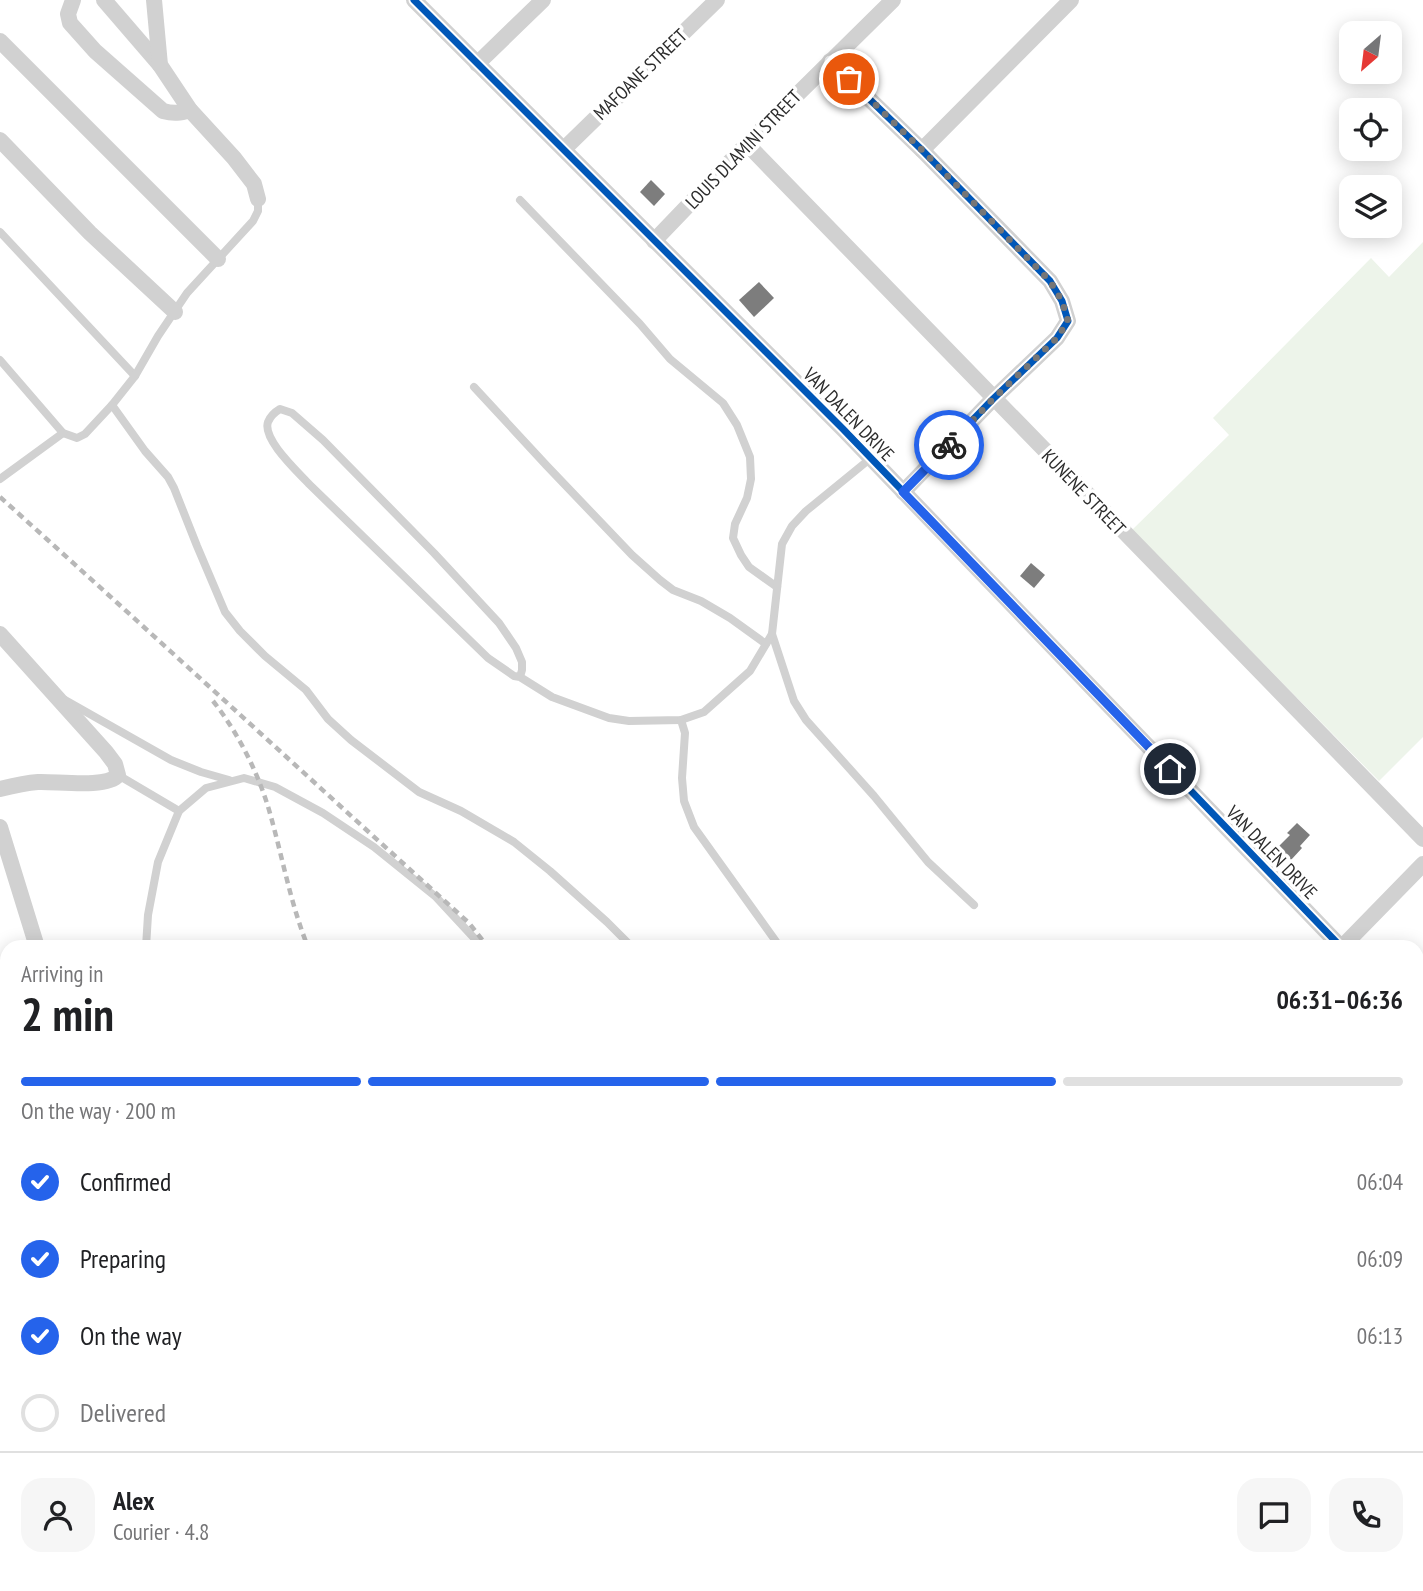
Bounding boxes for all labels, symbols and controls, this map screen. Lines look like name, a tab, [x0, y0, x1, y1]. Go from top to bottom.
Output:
north arrow	[1339, 21, 1402, 84]
map controls	[1339, 21, 1402, 238]
street label: MAFOANE STREET	[588, 23, 692, 125]
pin	[819, 49, 879, 109]
icon: bag	[830, 60, 868, 98]
street label: LOUIS DLAMINI STREET	[680, 84, 806, 214]
button: locate	[1339, 98, 1402, 161]
button: layers	[1339, 175, 1402, 238]
street label: VAN DALEN DRIVE	[798, 362, 900, 466]
courier	[914, 410, 984, 480]
icon: bike	[930, 426, 968, 464]
street label: KUNENE STREET	[1037, 444, 1131, 540]
pin	[1140, 739, 1200, 799]
icon: home	[1151, 750, 1189, 788]
street label: VAN DALEN DRIVE	[1221, 800, 1323, 904]
text: Arriving in	[21, 959, 103, 988]
text: 06:31–06:36	[1276, 983, 1403, 1016]
text: 2 min	[21, 984, 114, 1044]
text: On the way · 200 m	[21, 1096, 176, 1125]
icon: check	[21, 1163, 59, 1201]
text: Confirmed	[80, 1165, 171, 1198]
text: 06:04	[1357, 1167, 1403, 1196]
icon: check	[21, 1240, 59, 1278]
text: Preparing	[80, 1242, 166, 1275]
text: 06:09	[1357, 1244, 1403, 1273]
icon: check	[21, 1317, 59, 1355]
text: On the way	[80, 1319, 182, 1352]
text: 06:13	[1357, 1321, 1403, 1350]
text: Delivered	[80, 1396, 166, 1429]
button: person	[21, 1478, 95, 1552]
button: chat	[1237, 1478, 1311, 1552]
button: phone	[1329, 1478, 1403, 1552]
text: Alex	[113, 1484, 154, 1517]
text: Courier · 4.8	[113, 1517, 209, 1546]

